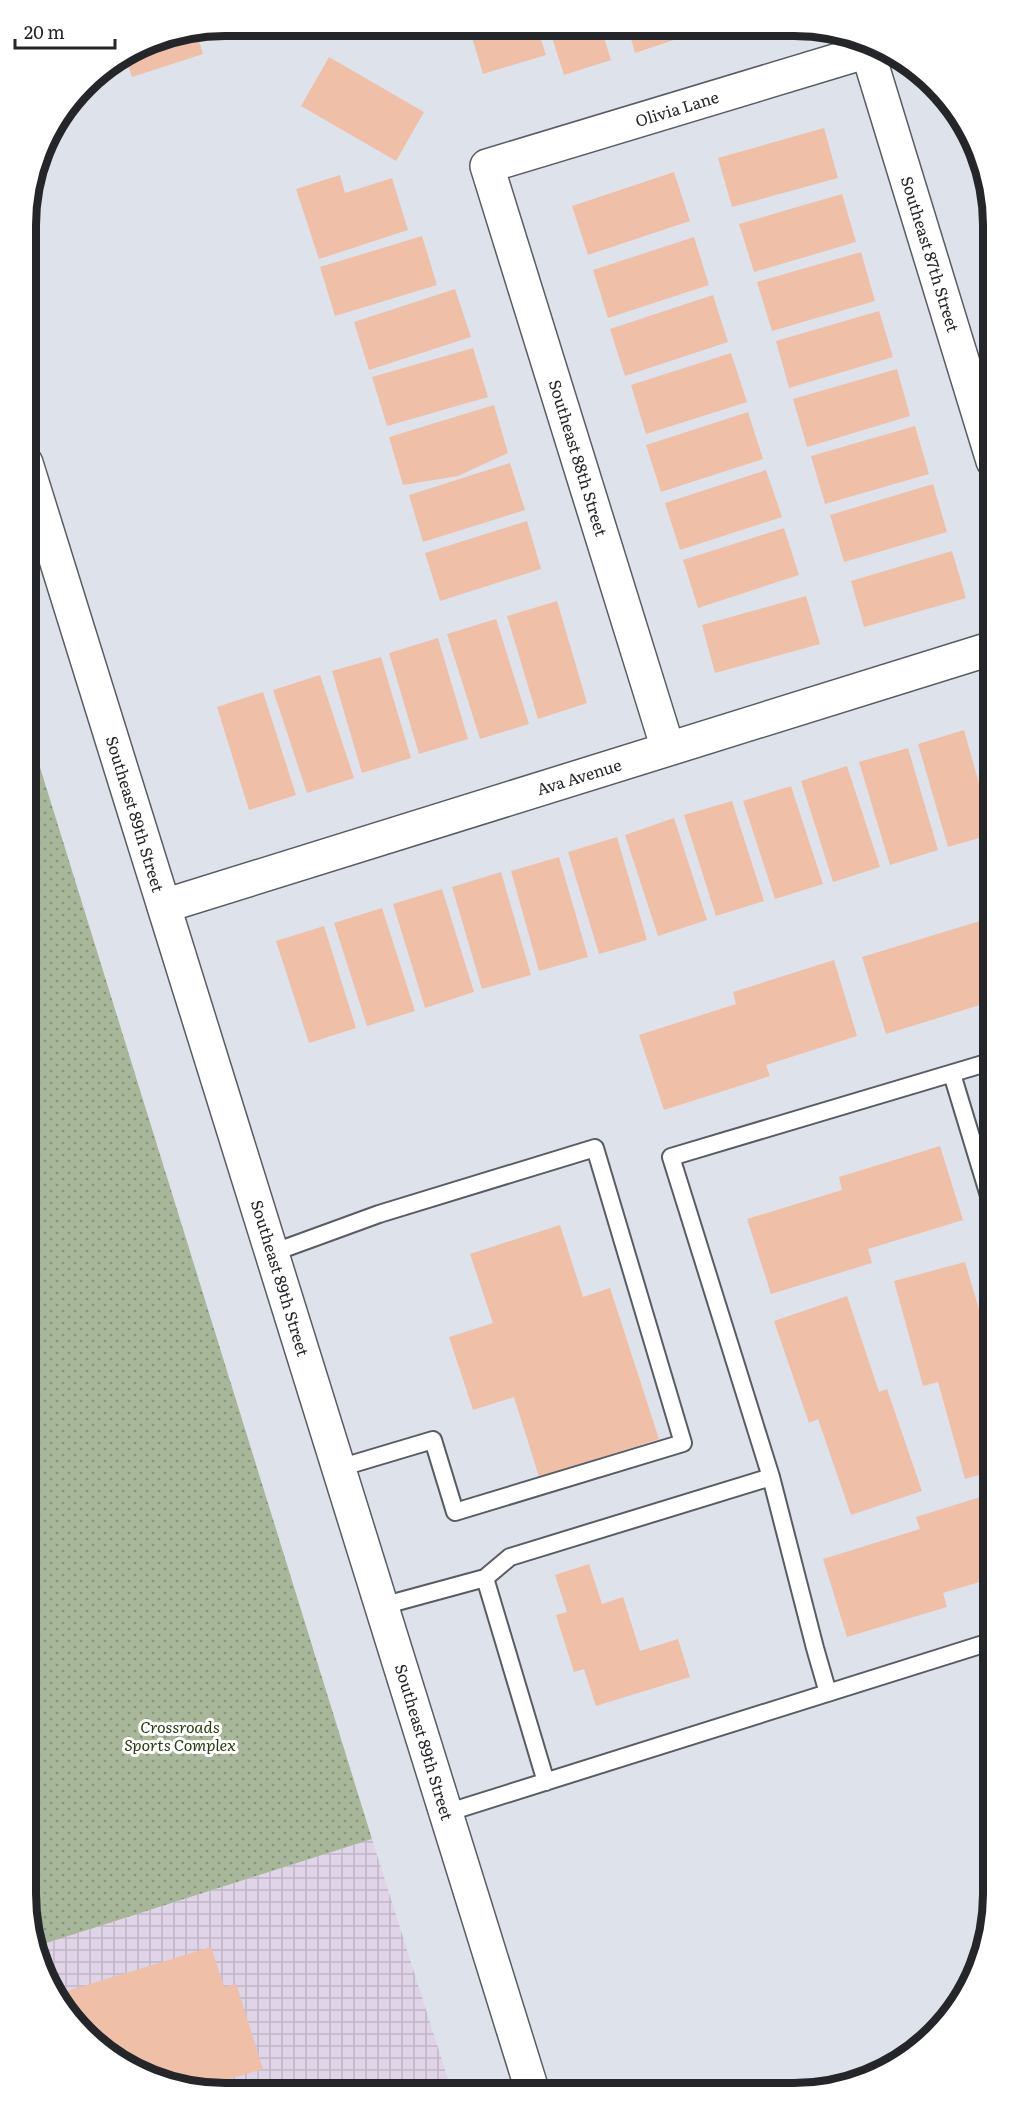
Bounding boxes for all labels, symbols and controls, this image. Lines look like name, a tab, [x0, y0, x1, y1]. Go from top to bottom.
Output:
scale bar	[15, 12, 116, 50]
text: 20 m	[24, 18, 65, 45]
street label: Olivia Lane	[632, 84, 721, 132]
street label: Southeast 87th Street	[896, 173, 966, 335]
street label: Southeast 88th Street	[544, 376, 614, 540]
street label: Southeast 89th Street	[101, 733, 171, 895]
street label: Ava Avenue	[533, 752, 624, 800]
street label: Southeast 89th Street	[246, 1197, 316, 1359]
street label: Southeast 89th Street	[390, 1661, 460, 1823]
park label: Crossroads Sports Complex	[124, 1714, 236, 1756]

